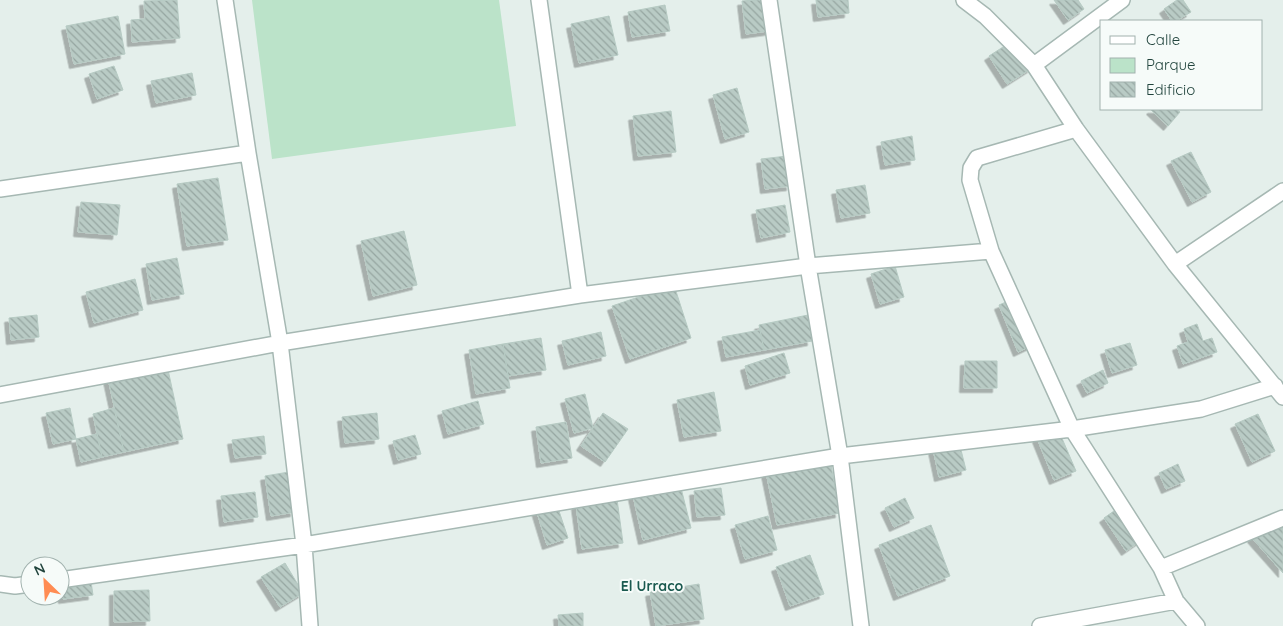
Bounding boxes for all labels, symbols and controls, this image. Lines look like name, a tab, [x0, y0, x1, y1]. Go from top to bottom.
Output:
legend	[1100, 20, 1263, 110]
text: Calle	[1146, 30, 1180, 49]
text: Parque	[1146, 55, 1196, 74]
text: Edificio	[1146, 80, 1195, 99]
north arrow	[20, 556, 70, 606]
text: N	[31, 559, 48, 580]
district label: El Urraco	[621, 577, 683, 595]

